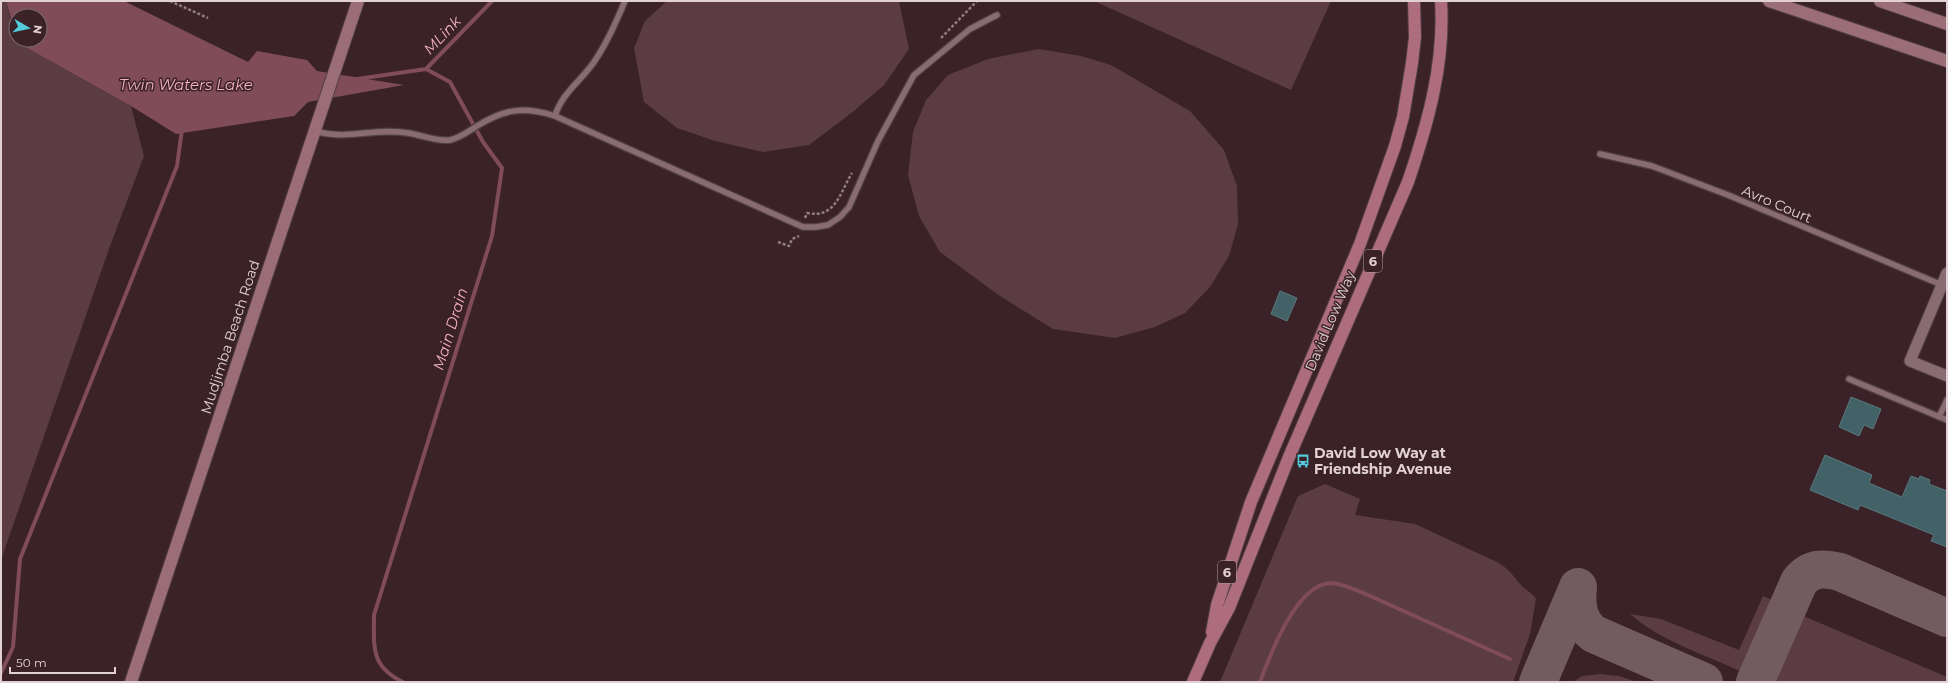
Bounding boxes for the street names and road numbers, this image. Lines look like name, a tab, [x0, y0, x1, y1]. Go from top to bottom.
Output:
street label: Avro Court	[1739, 181, 1815, 227]
road number: 6	[1364, 250, 1382, 272]
street label: Mudjimba Beach Road	[197, 258, 263, 416]
street label: David Low Way	[1301, 268, 1359, 374]
road number: 6	[1218, 561, 1236, 583]

